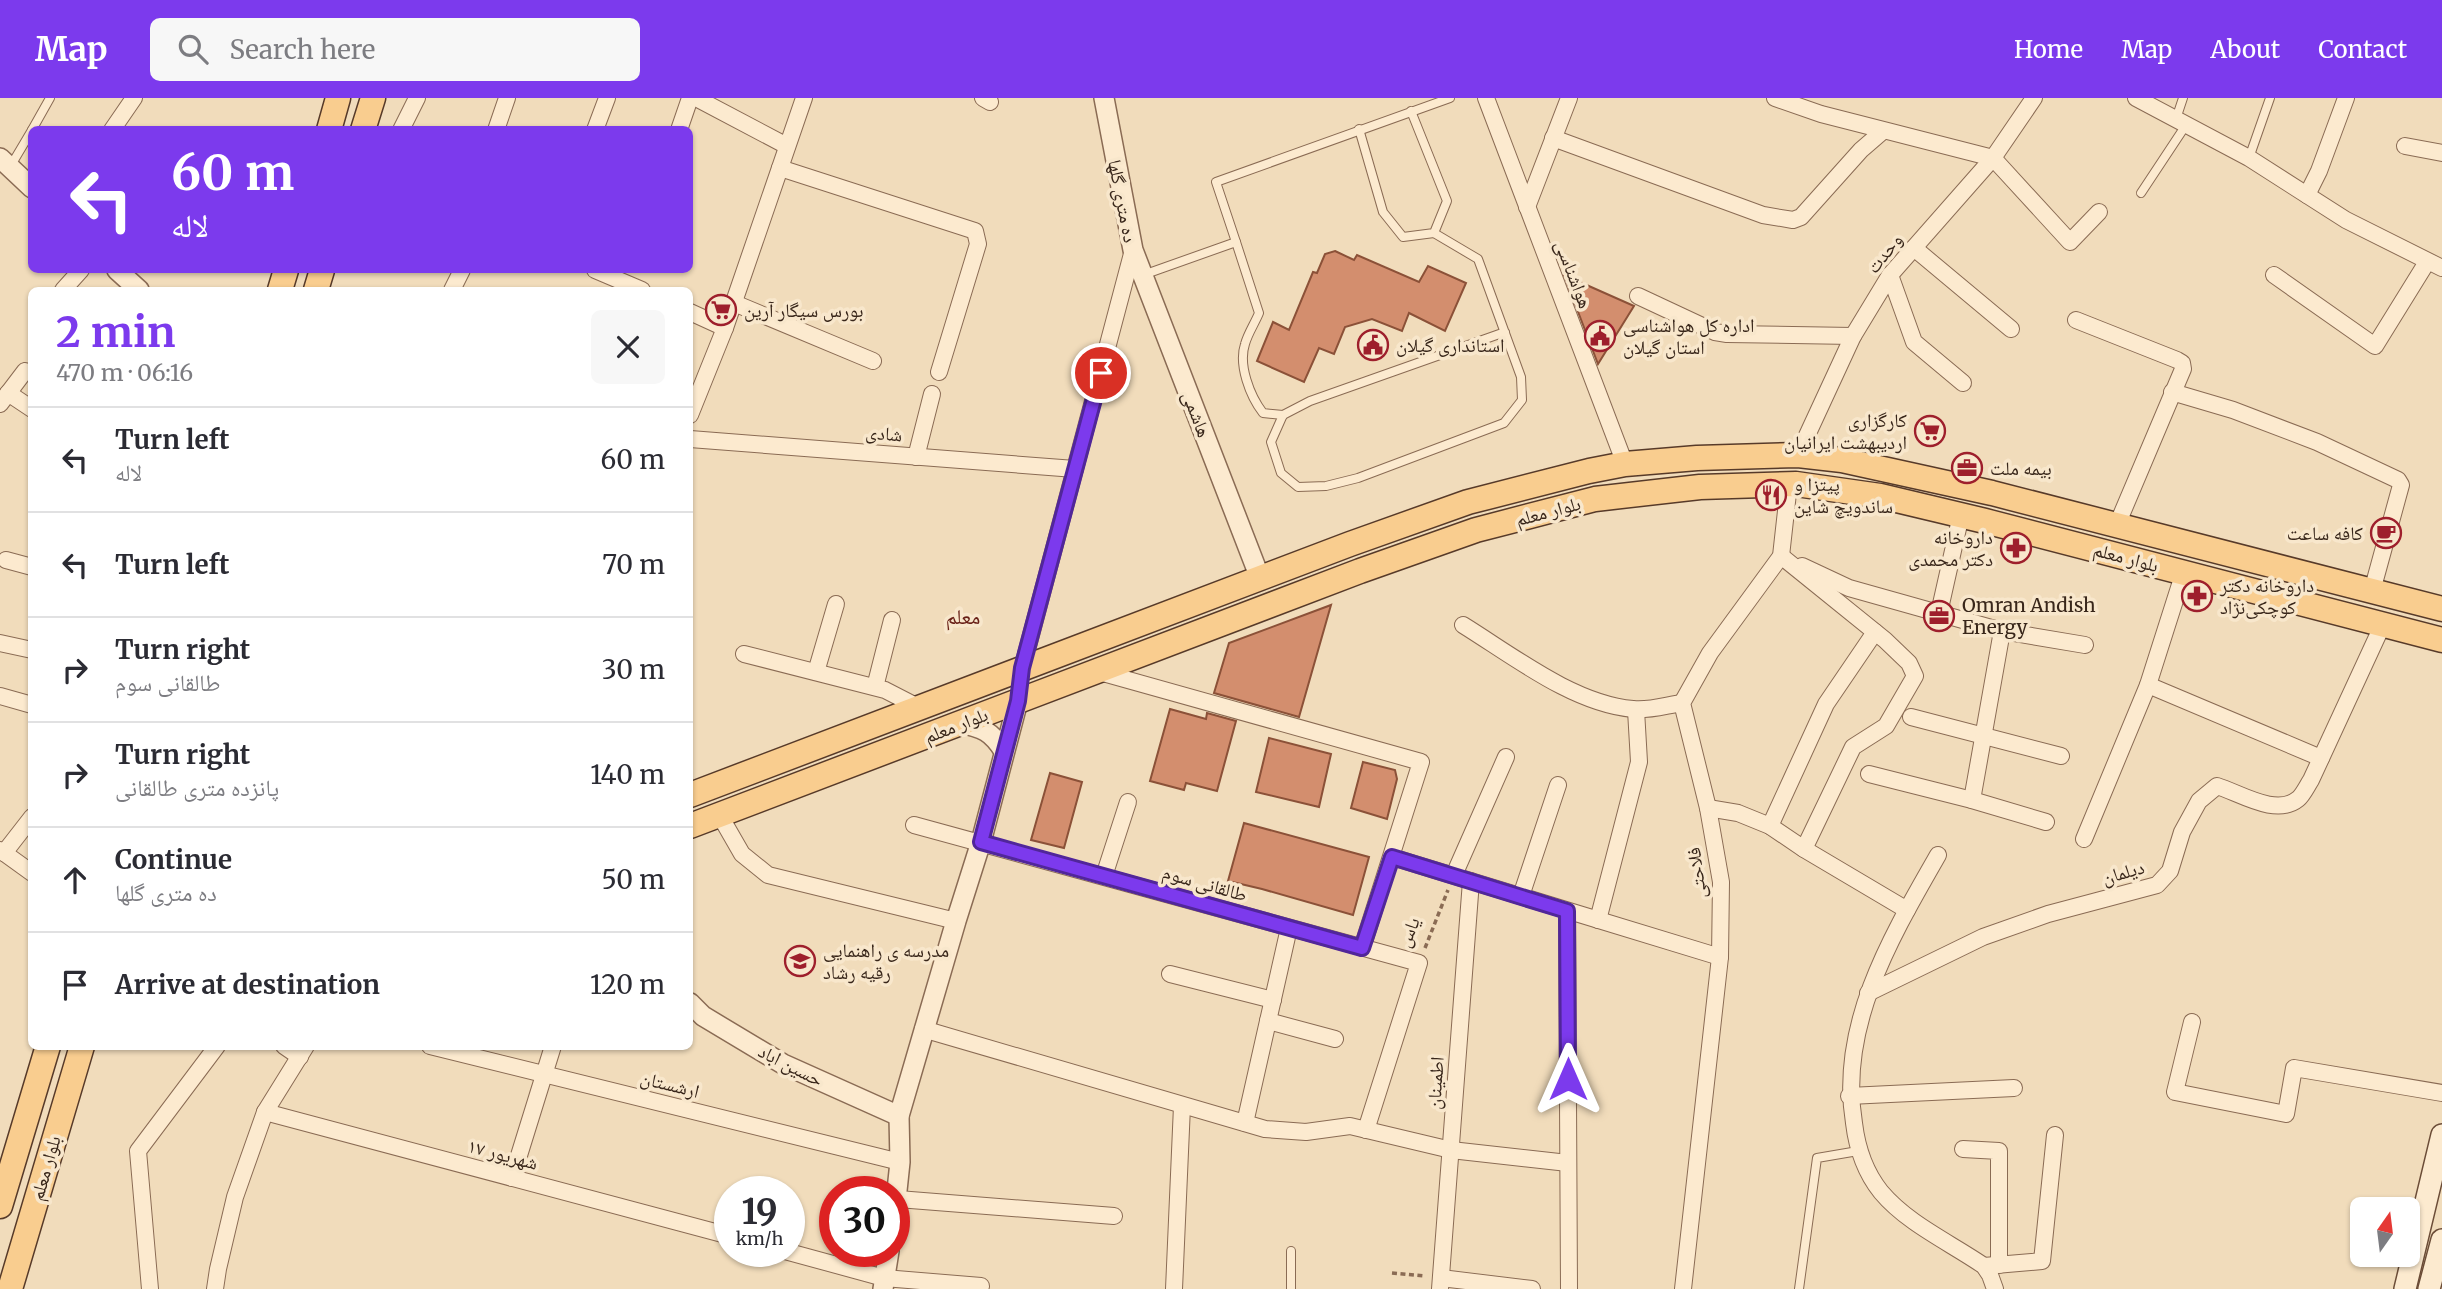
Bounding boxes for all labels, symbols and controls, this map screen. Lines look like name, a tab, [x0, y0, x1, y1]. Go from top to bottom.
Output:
search box	[150, 18, 640, 81]
text: Map	[35, 29, 108, 70]
icon: search	[174, 30, 212, 68]
text: Search here	[230, 33, 375, 66]
text: Home	[2014, 34, 2083, 65]
text: Map	[2121, 34, 2172, 65]
text: About	[2210, 34, 2280, 65]
text: Contact	[2318, 34, 2407, 65]
text: 60 m	[171, 142, 294, 203]
icon: left	[56, 154, 147, 245]
street label: ده متری گلها	[1103, 157, 1143, 245]
text: لاله	[171, 206, 209, 246]
street label: وحدت	[1861, 228, 1907, 278]
street label: هواشناسی	[1550, 236, 1598, 312]
supermarket icon: بورس سیگار آرین	[704, 293, 738, 327]
place label: بورس سیگار آرین	[744, 298, 863, 322]
text: 2 min	[56, 306, 176, 358]
button: close	[591, 310, 665, 384]
place label: اداره کل هواشناسی استان گیلان	[1623, 313, 1755, 359]
public building icon: اداره کل هواشناسی استان گیلان	[1583, 319, 1617, 353]
public building icon: استانداری گیلان	[1356, 328, 1390, 362]
place label: استانداری گیلان	[1396, 333, 1504, 357]
pin	[1071, 343, 1131, 403]
icon: arrive	[1082, 354, 1120, 392]
text: 470 m · 06:16	[56, 358, 193, 387]
street label: هاشمی	[1177, 387, 1217, 441]
place label: کارگزاری اردیبهشت ایرانیان	[1784, 408, 1907, 454]
supermarket icon: کارگزاری اردیبهشت ایرانیان	[1913, 414, 1947, 448]
street label: شادی	[865, 419, 903, 447]
text: Turn left	[115, 423, 229, 456]
icon: left	[56, 441, 94, 479]
text: 60 m	[601, 443, 665, 476]
office icon: بیمه ملت	[1950, 451, 1984, 485]
place label: بیمه ملت	[1990, 456, 2052, 480]
text: لاله	[115, 458, 142, 487]
place label: پیتزا و ساندویچ شاین	[1794, 472, 1893, 519]
restaurant icon: پیتزا و ساندویچ شاین	[1754, 478, 1788, 512]
street label: بلوار معلم	[1513, 491, 1583, 532]
cafe icon: کافه ساعت	[2369, 516, 2403, 550]
place label: کافه ساعت	[2287, 521, 2363, 545]
place label: داروخانه دکتر محمدی	[1908, 525, 1993, 571]
pharmacy icon: داروخانه دکتر محمدی	[1999, 531, 2033, 565]
street label: بلوار معلم	[2091, 537, 2161, 578]
icon: left	[56, 546, 94, 584]
text: Turn left	[115, 548, 229, 581]
text: 70 m	[602, 548, 665, 581]
place label: داروخانه دکتر کوچکی‌نژاد	[2219, 573, 2314, 619]
pharmacy icon: داروخانه دکتر کوچکی‌نژاد	[2180, 579, 2214, 613]
place label: Omran Andish Energy	[1962, 593, 2096, 639]
office icon: Omran Andish Energy	[1922, 599, 1956, 633]
district label: معلم	[946, 603, 980, 631]
text: Turn right	[115, 633, 250, 666]
icon: right	[56, 651, 94, 689]
text: 30 m	[602, 653, 665, 686]
text: طالقانی سوم	[115, 668, 220, 697]
street label: بلوار معلم	[921, 702, 992, 749]
text: Turn right	[115, 738, 250, 771]
icon: right	[56, 756, 94, 794]
text: 140 m	[590, 758, 665, 791]
text: پانزده متری طالقانی	[115, 773, 279, 802]
text: Continue	[115, 843, 232, 876]
street label: فلاحتی	[1681, 846, 1711, 900]
street label: دیلمان	[2099, 855, 2147, 889]
street label: طالقانی سوم	[1159, 859, 1250, 908]
icon: ahead	[56, 861, 94, 899]
text: 50 m	[601, 863, 665, 896]
text: ده متری گلها	[115, 878, 217, 907]
street label: یاس	[1391, 913, 1425, 951]
place label: مدرسه ی راهنمایی رقیه رشاد	[823, 938, 949, 984]
school or university icon: مدرسه ی راهنمایی رقیه رشاد	[783, 944, 817, 978]
icon: arrive	[56, 966, 94, 1004]
text: Arrive at destination	[115, 968, 380, 1001]
text: 120 m	[590, 968, 665, 1001]
street label: حسین اباد	[755, 1039, 827, 1091]
position arrow	[1531, 1042, 1605, 1116]
street label: اطمینان	[1421, 1056, 1449, 1110]
street label: ارشستان	[638, 1065, 702, 1103]
street label: بلوار معلم	[24, 1133, 67, 1203]
street label: ۱۷ شهریور	[465, 1133, 541, 1175]
speed limit sign: 30	[819, 1176, 910, 1267]
text: 19	[741, 1190, 778, 1234]
north arrow	[2350, 1197, 2420, 1267]
map controls	[2350, 1197, 2420, 1267]
text: km/h	[736, 1227, 783, 1250]

